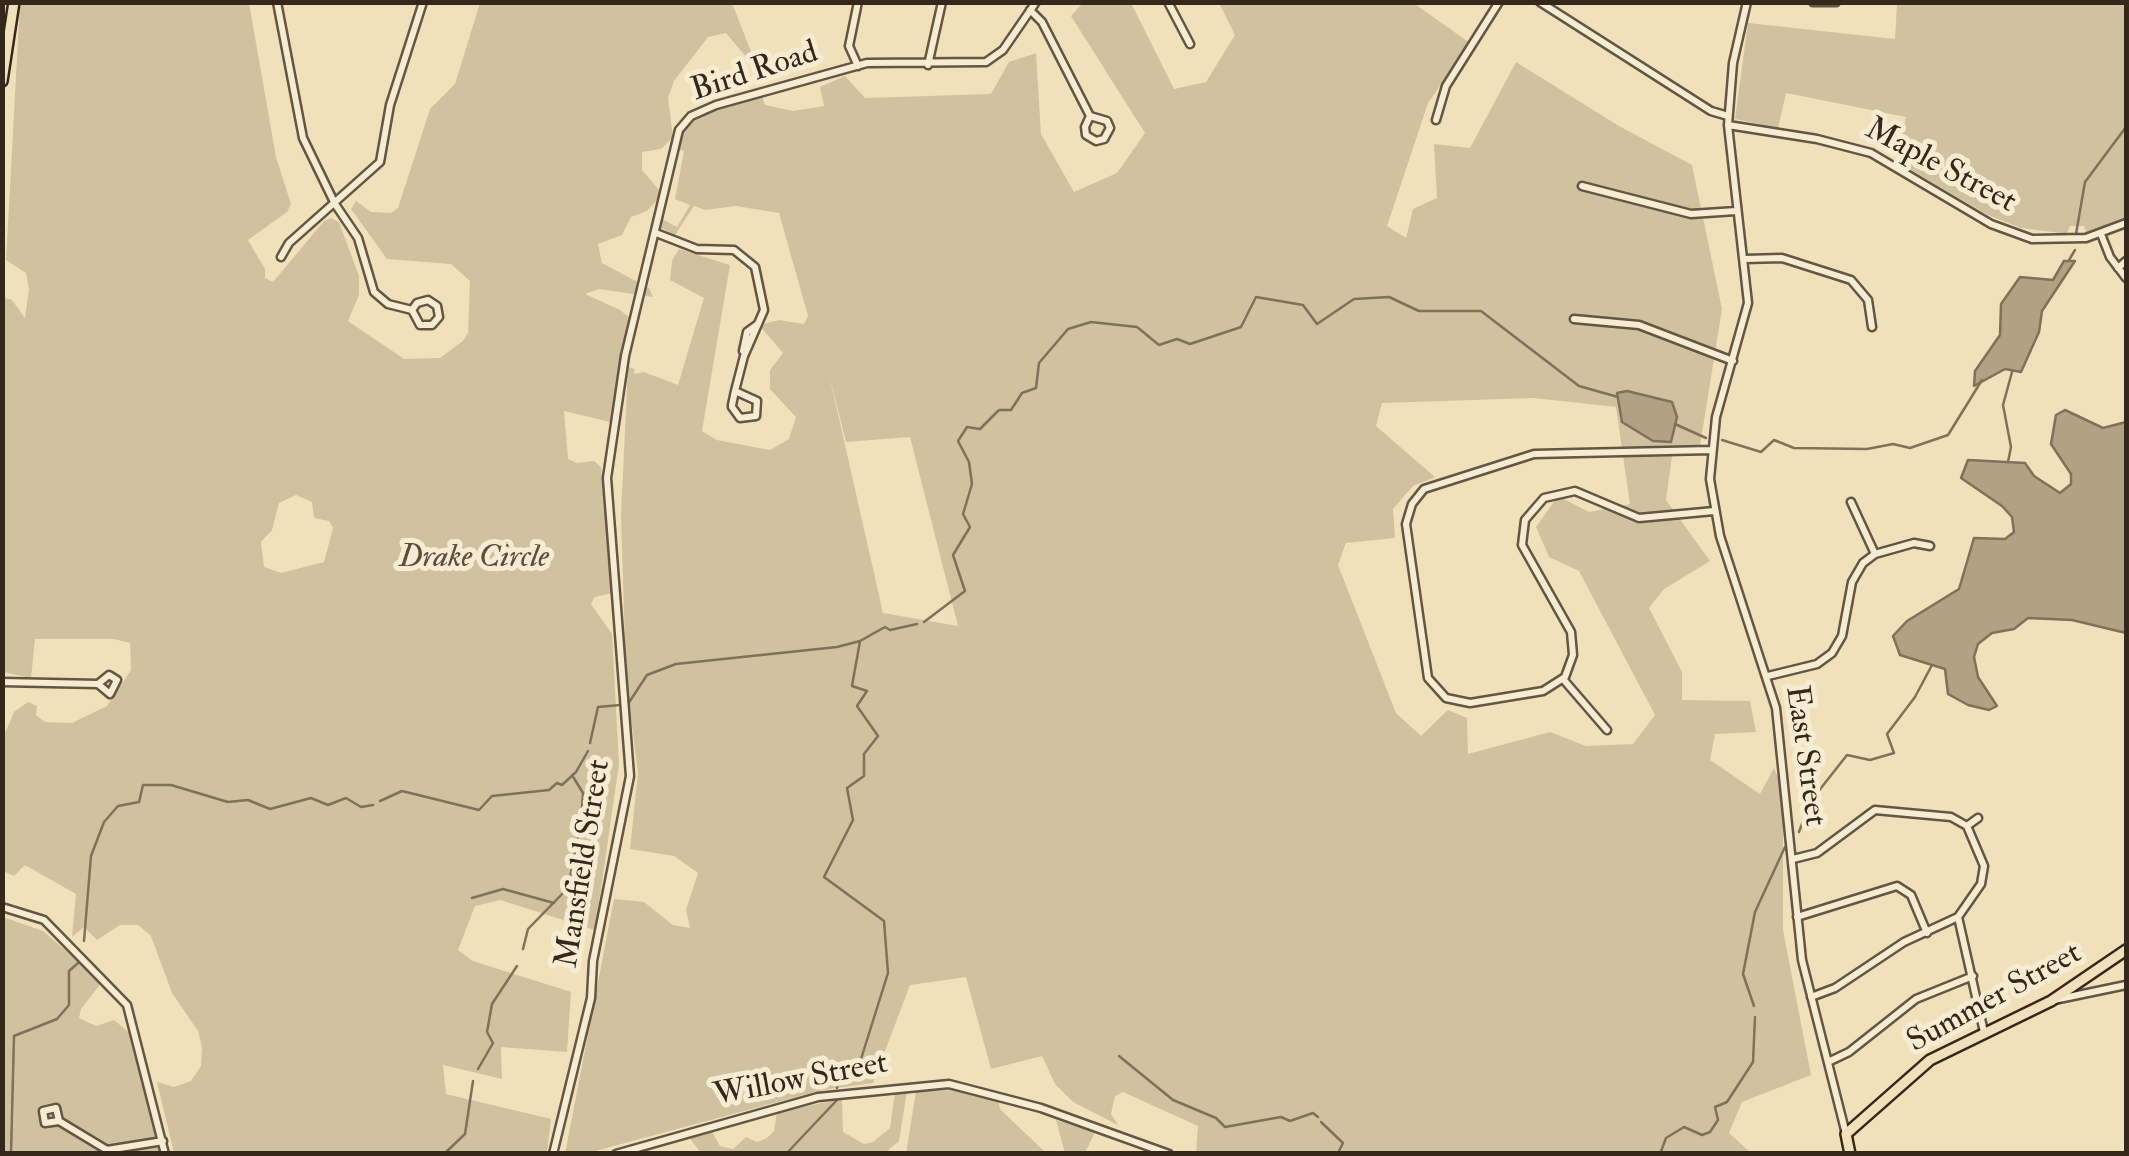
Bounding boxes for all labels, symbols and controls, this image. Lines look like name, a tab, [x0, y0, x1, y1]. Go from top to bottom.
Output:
street label: Bird Road	[687, 35, 823, 111]
street label: Maple Street	[1858, 111, 2022, 223]
park label: Drake Circle	[399, 540, 549, 578]
street label: East Street	[1775, 683, 1833, 829]
street label: Mansfield Street	[550, 757, 620, 971]
street label: Summer Street	[1901, 935, 2089, 1063]
street label: Willow Street	[711, 1045, 891, 1117]

